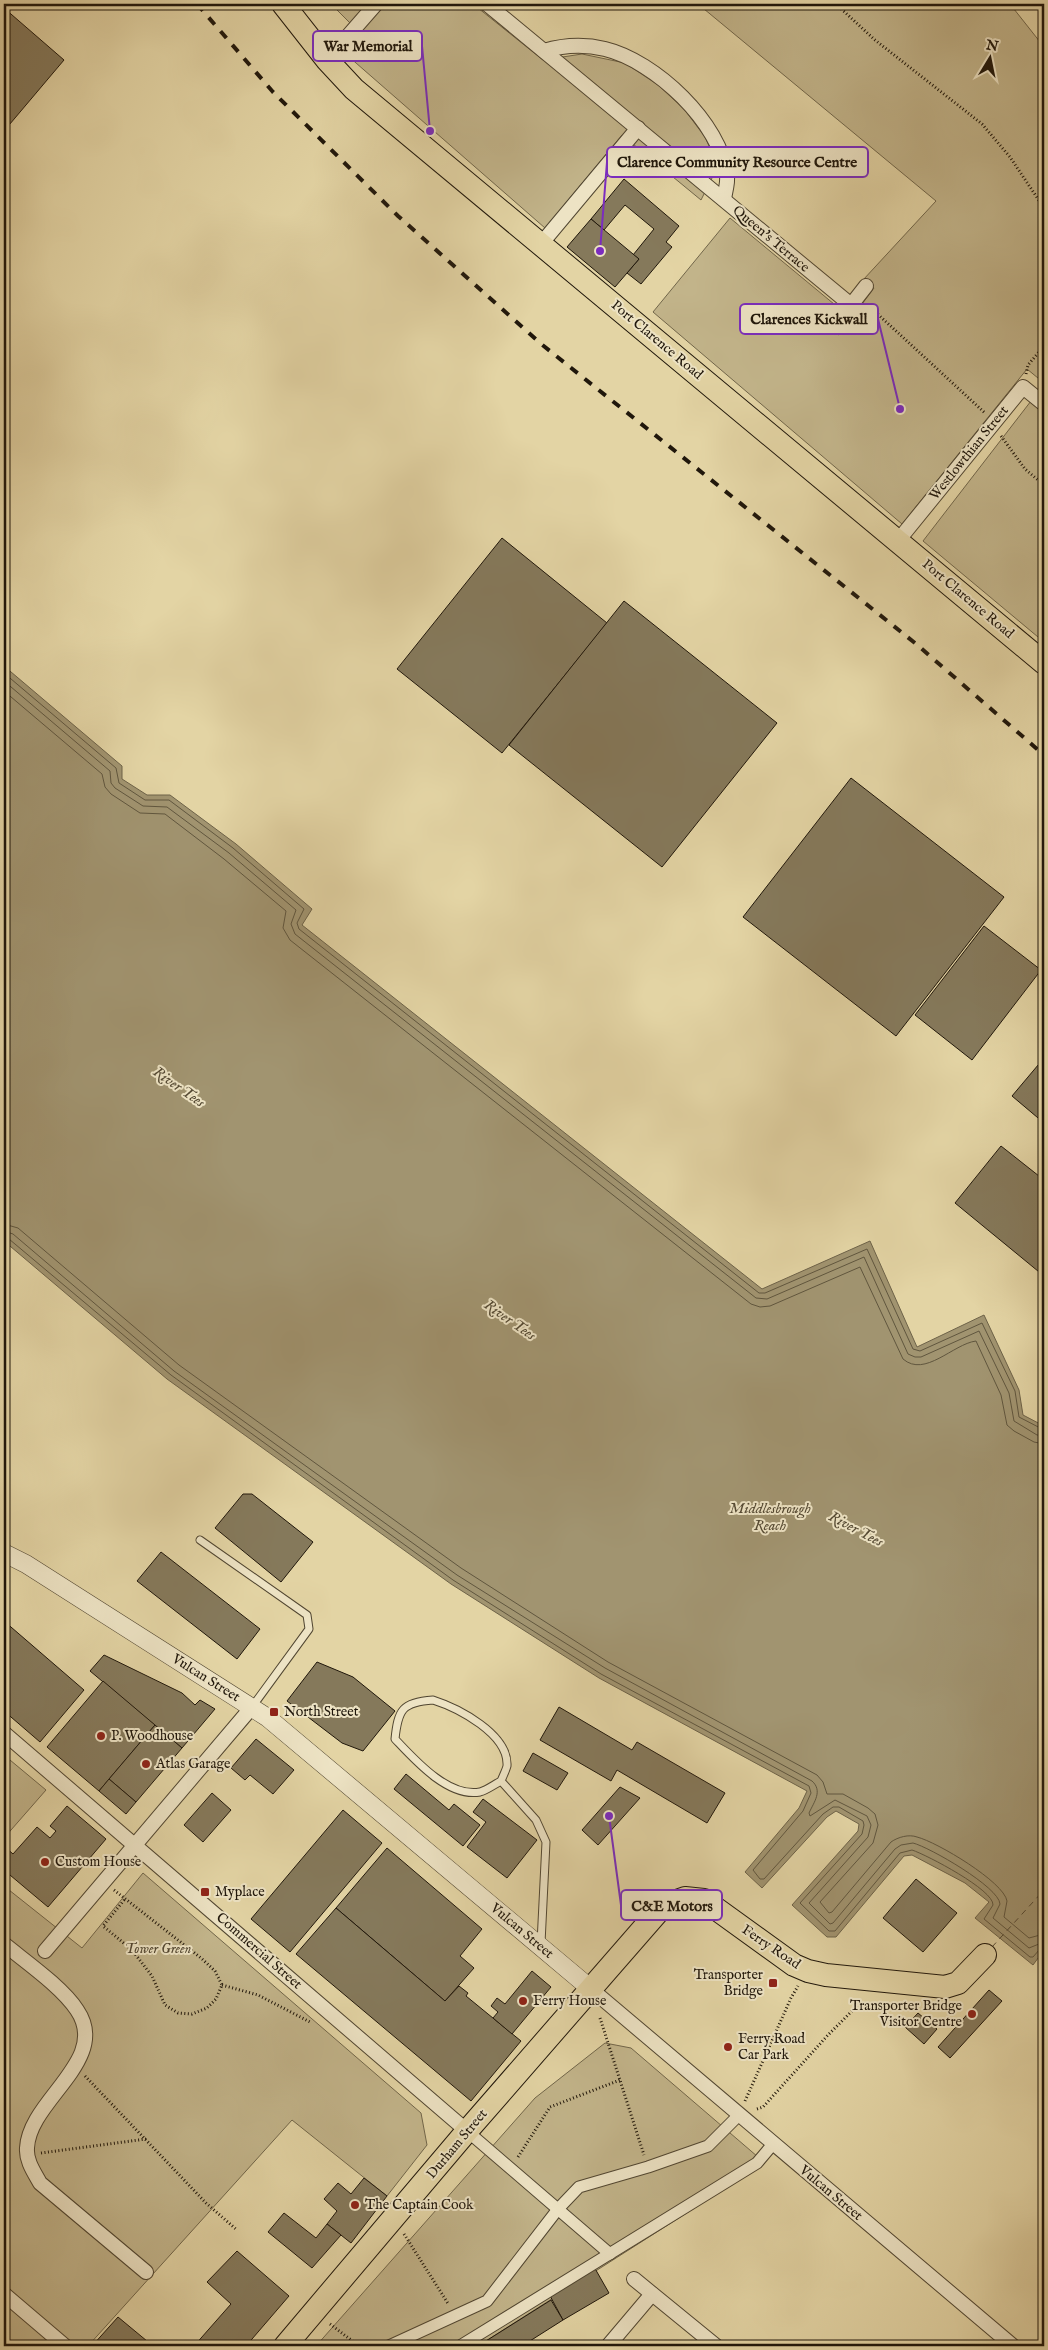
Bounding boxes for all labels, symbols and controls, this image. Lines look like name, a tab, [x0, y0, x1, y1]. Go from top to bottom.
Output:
callout: War Memorial	[313, 31, 422, 61]
north arrow	[966, 32, 1016, 82]
text: N	[984, 36, 1000, 56]
text: War Memorial	[322, 37, 413, 56]
callout: Clarence Community Resource Centre	[607, 147, 868, 177]
text: Clarence Community Resource Centre	[617, 153, 857, 172]
street label: Queen's Terrace	[729, 202, 814, 277]
street label: Port Clarence Road	[607, 296, 707, 384]
callout: Clarences Kickwall	[740, 304, 878, 334]
text: Clarences Kickwall	[750, 310, 869, 329]
street label: Westlowthian Street	[925, 402, 1013, 504]
street label: Port Clarence Road	[918, 555, 1018, 643]
water label: River Tees	[149, 1062, 209, 1112]
water label: River Tees	[480, 1295, 540, 1345]
water label: Middlesbrough Reach	[729, 1499, 811, 1535]
water label: River Tees	[825, 1507, 887, 1552]
street label: Vulcan Street	[168, 1649, 244, 1706]
place label: North Street	[284, 1703, 359, 1721]
marker: North Street	[268, 1706, 280, 1718]
place label: P. Woodhouse	[111, 1727, 194, 1745]
marker: P. Woodhouse	[95, 1730, 107, 1742]
place label: Atlas Garage	[155, 1755, 231, 1773]
marker: Atlas Garage	[140, 1758, 152, 1770]
place label: Custom House	[55, 1853, 142, 1871]
marker: Custom House	[39, 1856, 51, 1868]
place label: Myplace	[215, 1883, 265, 1901]
marker: Myplace	[199, 1886, 211, 1898]
callout: C&E Motors	[621, 1890, 722, 1920]
text: C&E Motors	[631, 1897, 714, 1916]
street label: Vulcan Street	[486, 1899, 558, 1963]
street label: Commercial Street	[212, 1909, 306, 1993]
street label: Ferry Road	[738, 1921, 804, 1974]
park label: Tower Green	[125, 1940, 191, 1958]
place label: Transporter Bridge	[694, 1966, 764, 2000]
marker: Transporter Bridge	[767, 1977, 779, 1989]
place label: Ferry House	[533, 1992, 607, 2010]
marker: Ferry House	[517, 1995, 529, 2007]
place label: Transporter Bridge Visitor Centre	[850, 1997, 963, 2031]
marker: Transporter Bridge Visitor Centre	[966, 2008, 978, 2020]
place label: Ferry Road Car Park	[738, 2030, 806, 2064]
marker: Ferry Road Car Park	[722, 2041, 734, 2053]
street label: Durham Street	[423, 2105, 492, 2183]
street label: Vulcan Street	[795, 2161, 867, 2225]
place label: The Captain Cook	[365, 2196, 474, 2214]
marker: The Captain Cook	[349, 2199, 361, 2211]

